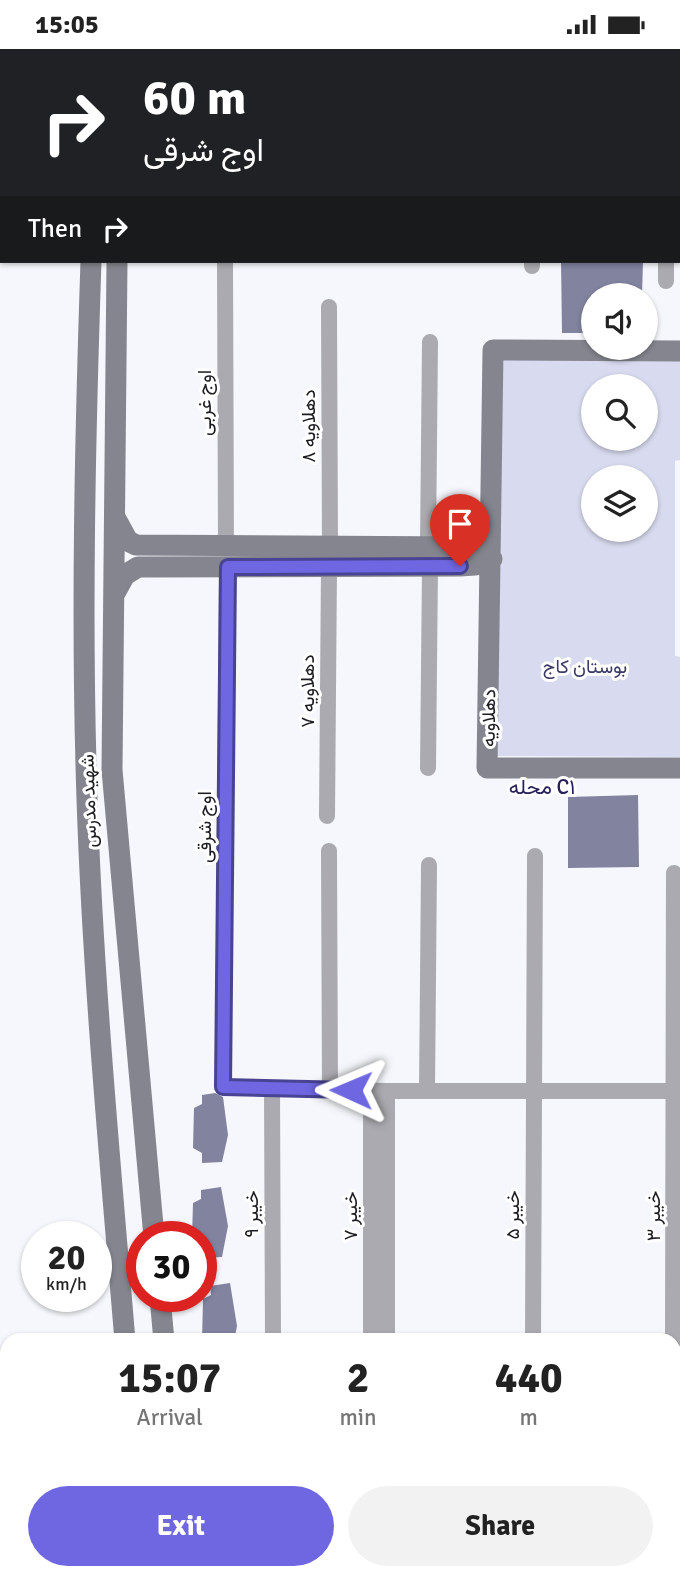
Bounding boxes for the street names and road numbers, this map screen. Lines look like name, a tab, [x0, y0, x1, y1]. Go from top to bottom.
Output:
street label: اوج غربی	[193, 370, 217, 436]
street label: دهلاویه ۸	[297, 389, 321, 463]
street label: دهلاویه ۷	[296, 654, 320, 728]
street label: دهلاویه	[476, 689, 502, 747]
street label: شهید مدرس	[75, 754, 103, 848]
street label: اوج شرقی	[193, 791, 217, 863]
street label: خیبر ۹	[240, 1191, 264, 1237]
street label: خیبر ۵	[501, 1191, 525, 1239]
street label: خیبر ۳	[642, 1191, 666, 1241]
street label: خیبر ۷	[339, 1192, 363, 1240]

